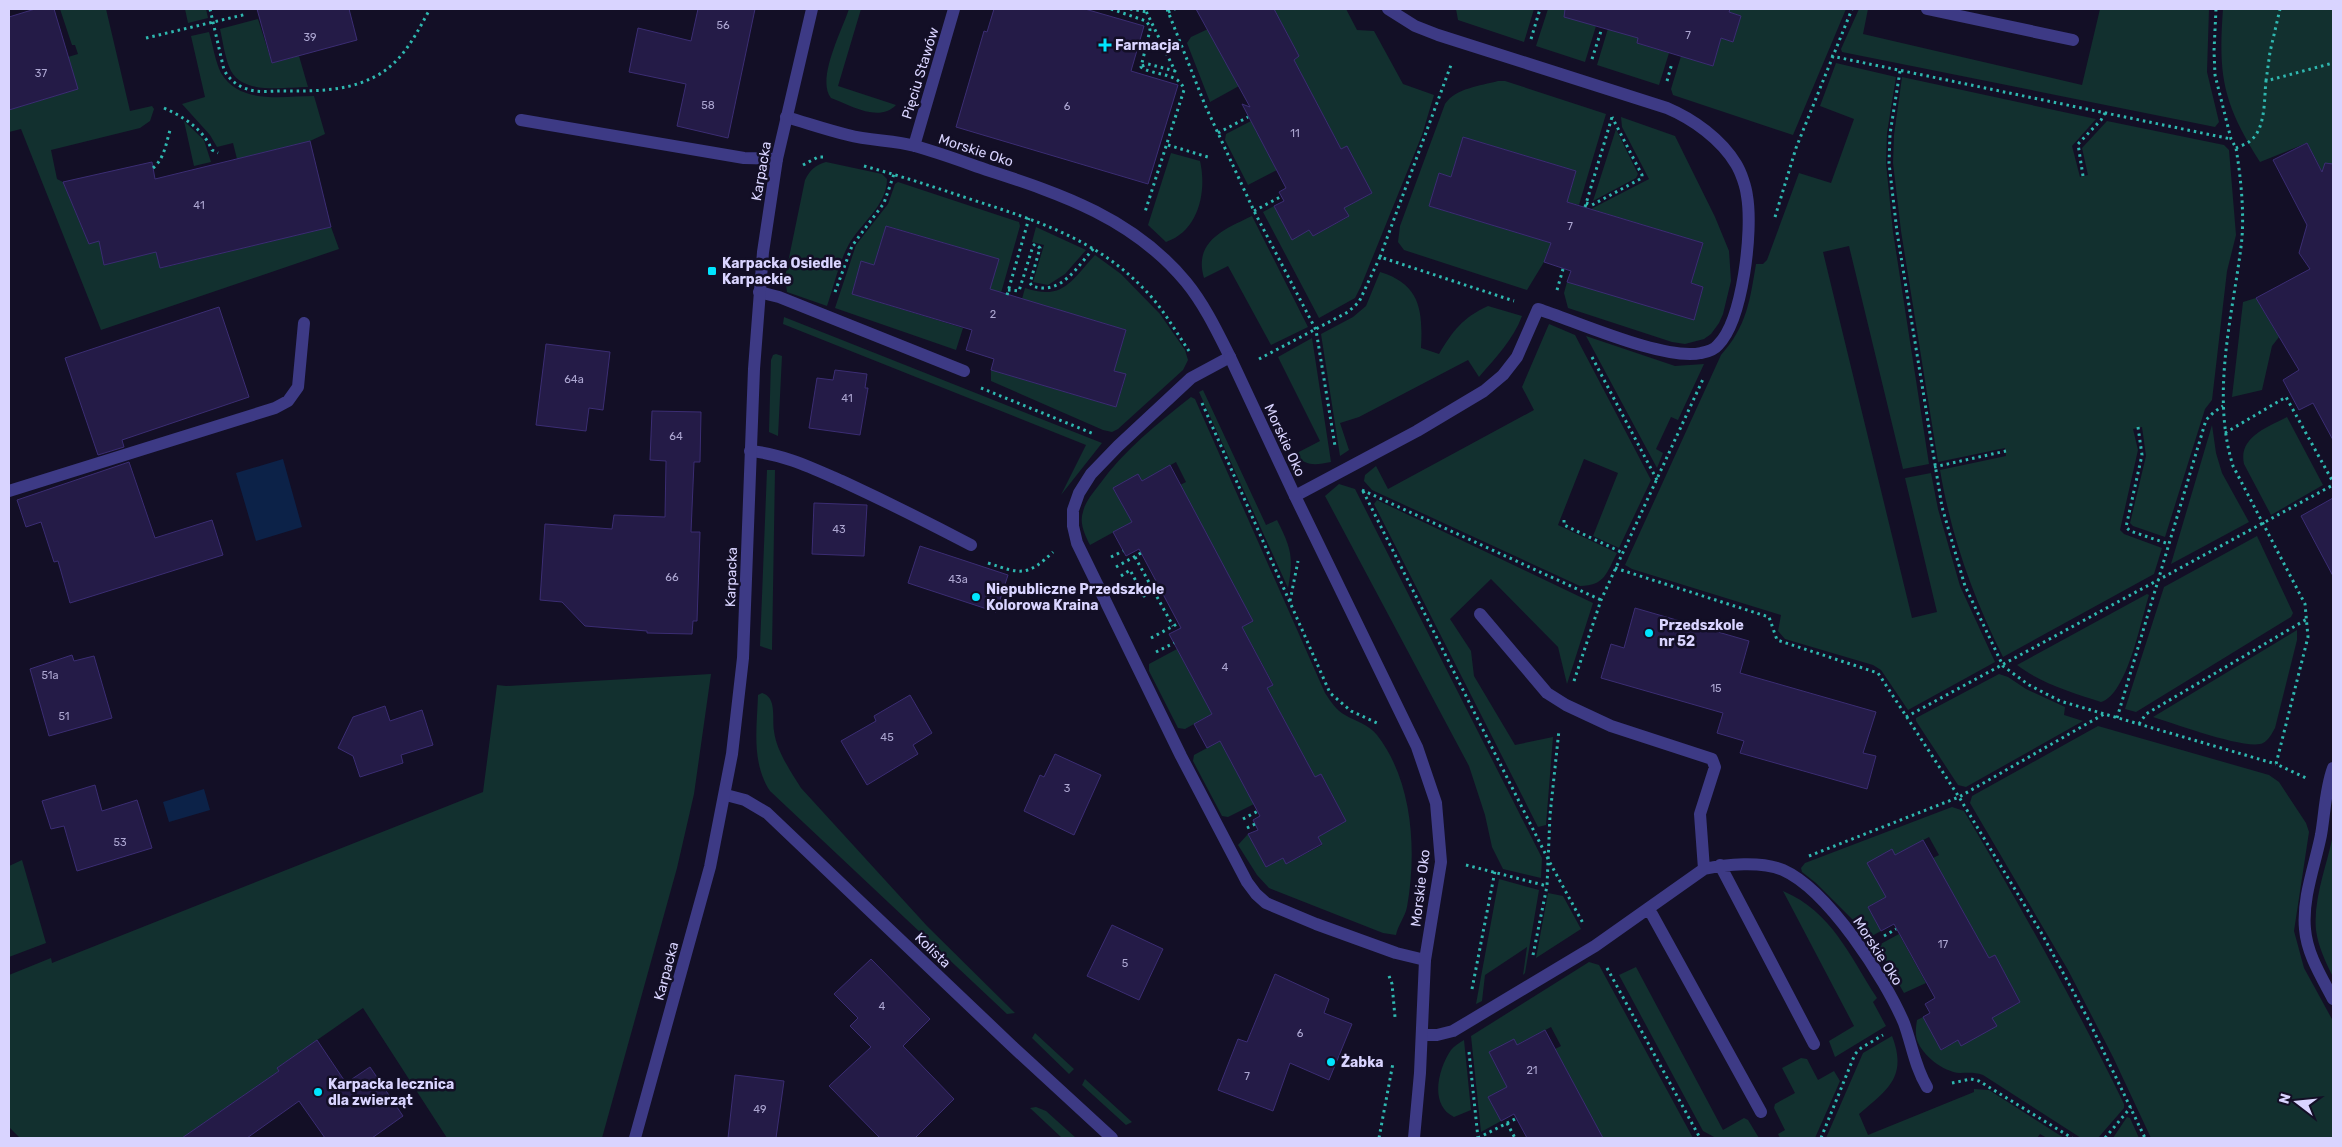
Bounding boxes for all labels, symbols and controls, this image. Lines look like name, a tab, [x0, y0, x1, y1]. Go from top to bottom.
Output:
house number: 56	[716, 19, 730, 32]
street label: Pięciu Stawów	[898, 25, 943, 121]
house number: 7	[1685, 29, 1691, 42]
house number: 39	[303, 31, 317, 44]
place label: Farmacja	[1115, 37, 1180, 54]
marker: Farmacja	[1099, 39, 1111, 51]
house number: 37	[35, 67, 47, 80]
house number: 58	[701, 99, 715, 112]
house number: 6	[1064, 100, 1071, 113]
house number: 11	[1290, 127, 1300, 140]
street label: Morskie Oko	[936, 130, 1016, 171]
street label: Karpacka	[748, 140, 775, 202]
house number: 41	[193, 199, 205, 212]
house number: 7	[1567, 220, 1573, 233]
place label: Karpacka Osiedle Karpackie	[722, 255, 842, 288]
marker: Karpacka Osiedle Karpackie	[706, 265, 718, 277]
house number: 2	[990, 308, 996, 321]
house number: 64a	[564, 373, 584, 386]
house number: 41	[841, 392, 853, 405]
street label: Morskie Oko	[1260, 401, 1309, 479]
house number: 64	[669, 430, 683, 443]
house number: 43	[832, 523, 846, 536]
street label: Karpacka	[722, 547, 741, 607]
house number: 66	[665, 571, 679, 584]
house number: 43a	[948, 573, 968, 586]
place label: Niepubliczne Przedszkole Kolorowa Kraina	[986, 581, 1164, 614]
marker: Niepubliczne Przedszkole Kolorowa Kraina	[970, 591, 982, 603]
place label: Przedszkole nr 52	[1659, 617, 1744, 650]
marker: Przedszkole nr 52	[1643, 627, 1655, 639]
house number: 4	[1222, 661, 1229, 674]
house number: 51a	[41, 669, 59, 682]
house number: 15	[1710, 682, 1722, 695]
house number: 51	[58, 710, 70, 723]
house number: 45	[880, 731, 894, 744]
house number: 3	[1064, 782, 1071, 795]
house number: 53	[113, 836, 127, 849]
street label: Morskie Oko	[1407, 848, 1434, 928]
street label: Morskie Oko	[1849, 914, 1906, 989]
street label: Kolista	[911, 929, 954, 971]
house number: 17	[1938, 938, 1949, 951]
street label: Karpacka	[651, 940, 682, 1002]
house number: 5	[1122, 957, 1129, 970]
house number: 4	[879, 1000, 886, 1013]
house number: 6	[1297, 1027, 1304, 1040]
place label: Żabka	[1341, 1053, 1384, 1071]
marker: Żabka	[1325, 1056, 1337, 1068]
house number: 21	[1526, 1064, 1538, 1077]
house number: 7	[1244, 1070, 1250, 1083]
place label: Karpacka lecznica dla zwierząt	[328, 1076, 454, 1109]
north arrow	[2272, 1077, 2322, 1127]
marker: Karpacka lecznica dla zwierząt	[312, 1086, 324, 1098]
text: N	[2275, 1091, 2295, 1106]
house number: 49	[753, 1103, 767, 1116]

